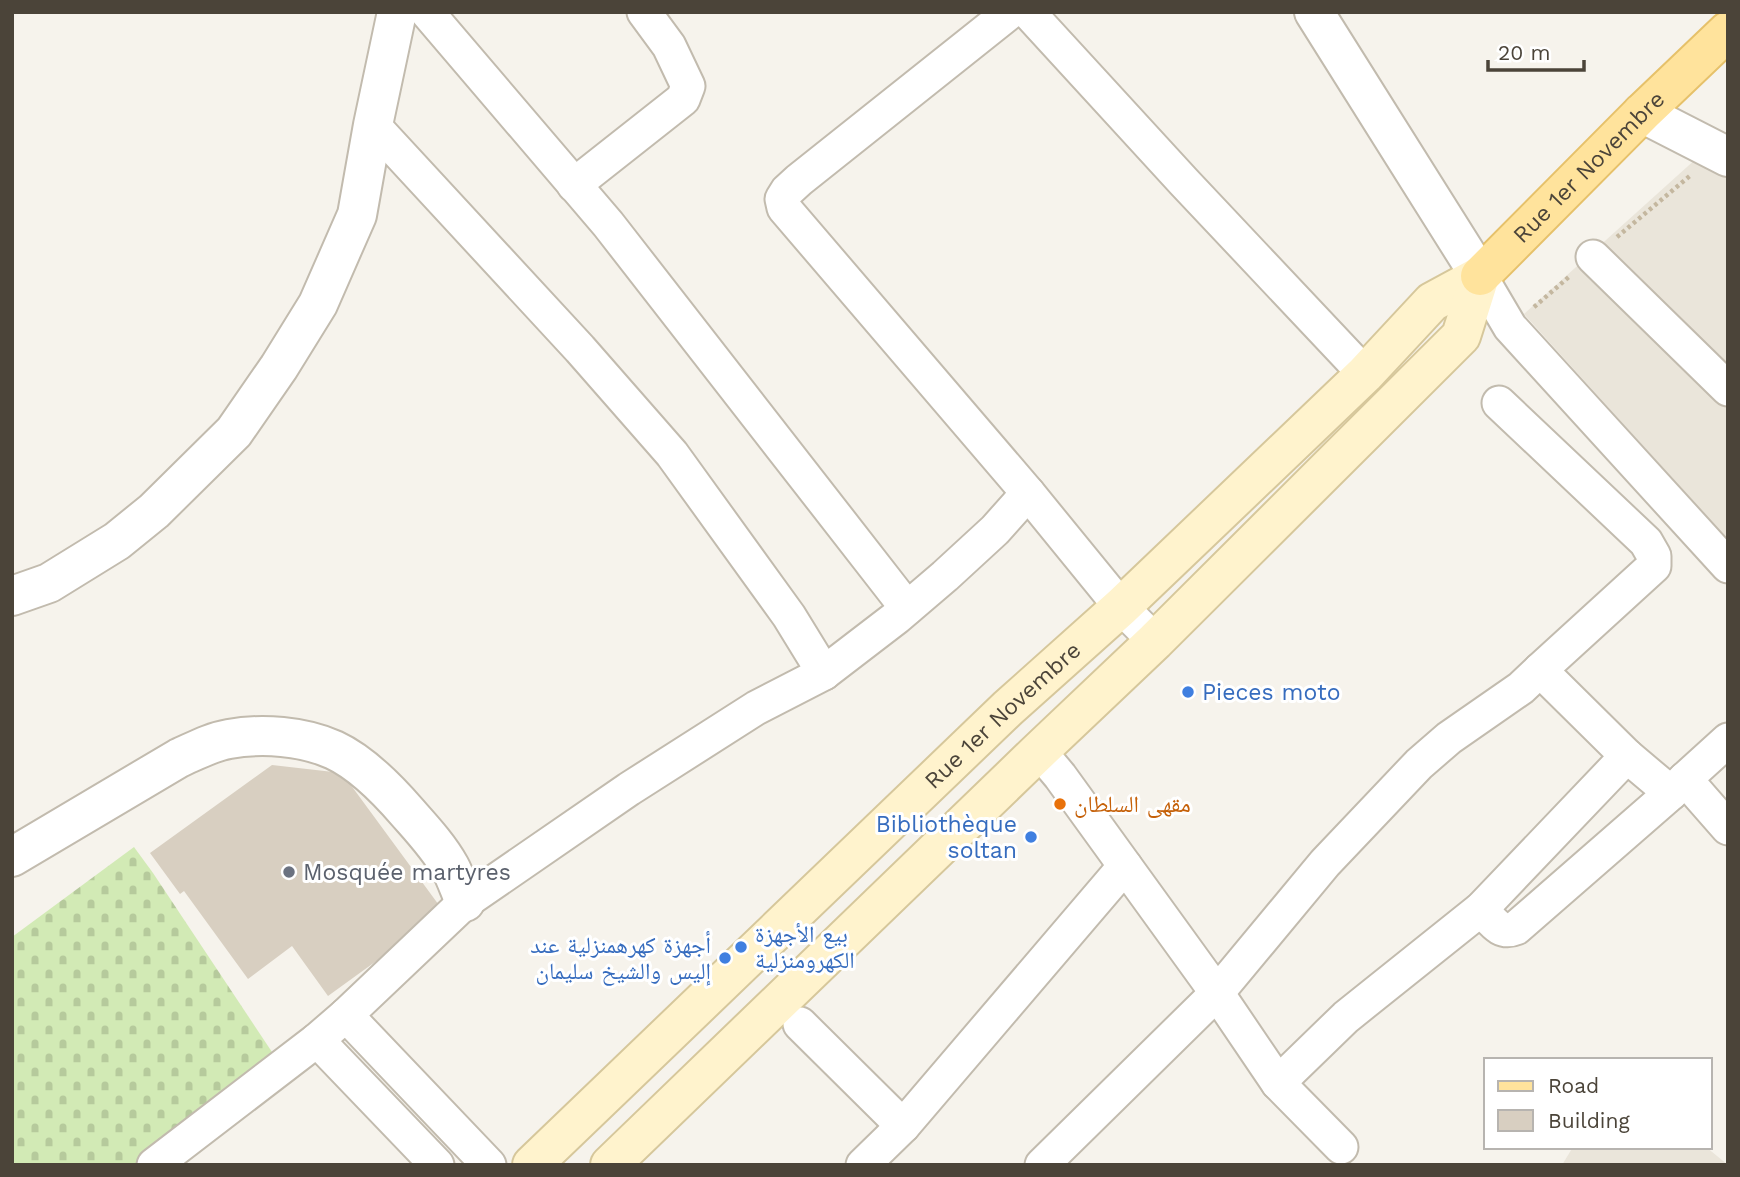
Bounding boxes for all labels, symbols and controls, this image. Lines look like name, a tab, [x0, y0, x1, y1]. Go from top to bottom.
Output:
scale bar	[1488, 28, 1584, 72]
text: 20 m	[1498, 40, 1550, 65]
street label: Rue 1er Novembre	[1508, 86, 1670, 249]
street label: Rue 1er Novembre	[919, 636, 1087, 795]
place label: Pieces moto	[1202, 679, 1340, 706]
marker: Pieces moto	[1180, 684, 1196, 700]
place label: مقهى السلطان	[1074, 791, 1191, 818]
marker: مقهى السلطان	[1052, 796, 1068, 812]
place label: Bibliothèque soltan	[876, 811, 1017, 864]
marker: Bibliothèque soltan	[1023, 829, 1039, 845]
place label: Mosquée martyres	[303, 859, 511, 886]
marker: Mosquée martyres	[281, 864, 297, 880]
place label: بيع الأجهزة الكهرومنزلية	[755, 921, 855, 974]
place label: أجهزة كهرهمنزلية عند إليس والشيخ سليمان	[530, 931, 711, 986]
marker: بيع الأجهزة الكهرومنزلية	[733, 939, 749, 955]
marker: أجهزة كهرهمنزلية عند إليس والشيخ سليمان	[717, 950, 733, 966]
legend	[1484, 1058, 1712, 1149]
text: Road	[1548, 1073, 1599, 1098]
text: Building	[1548, 1108, 1630, 1133]

